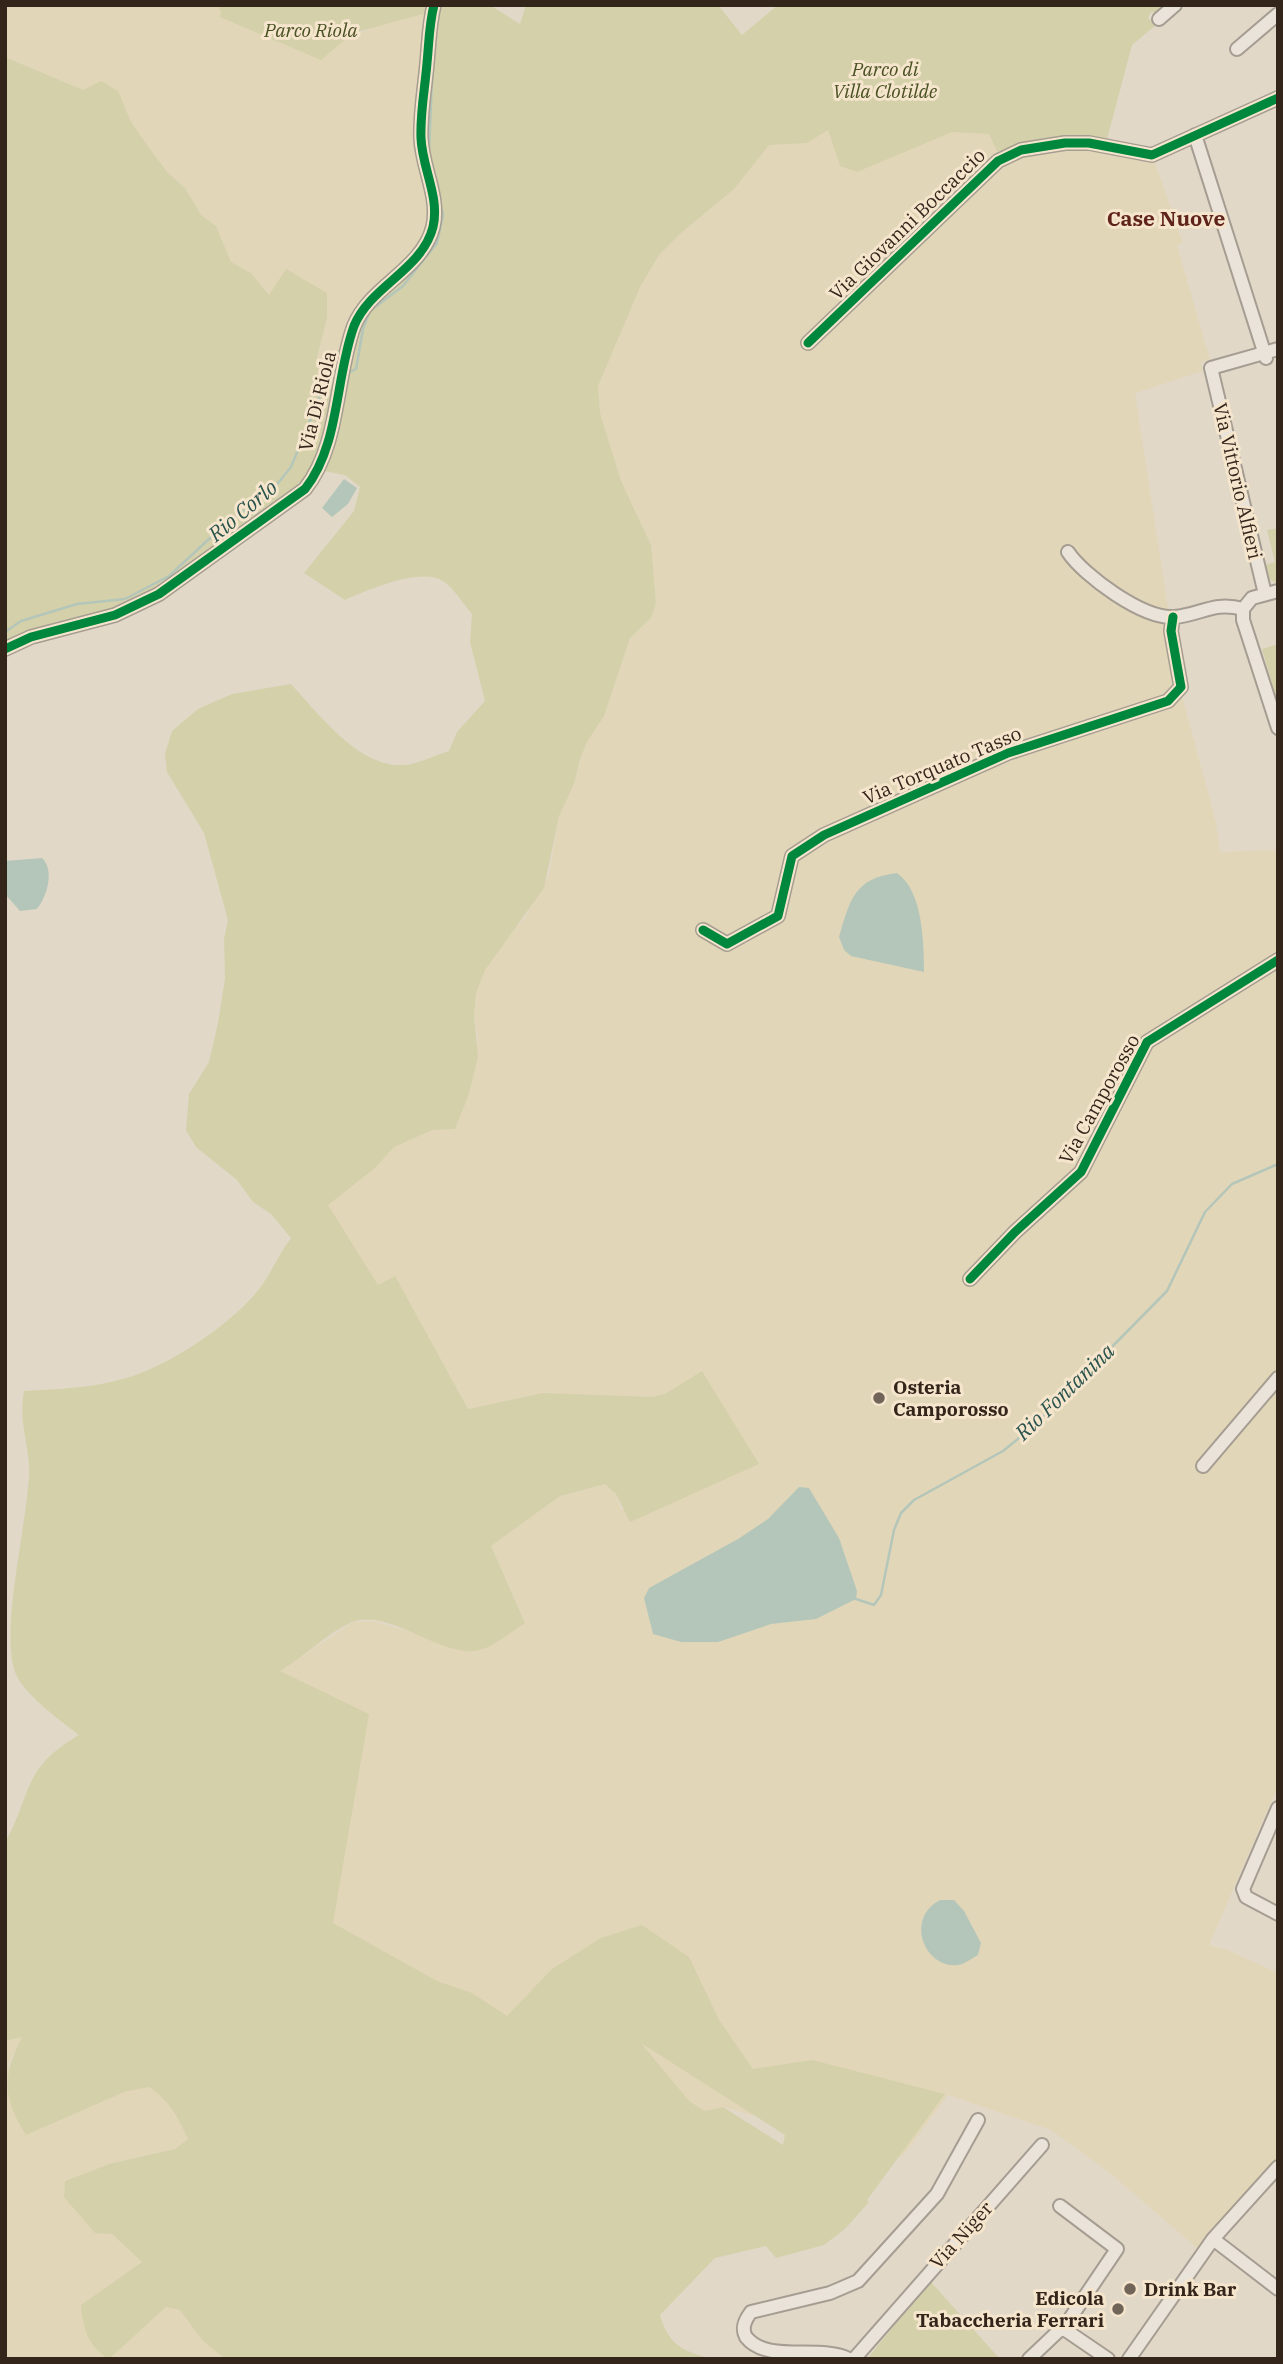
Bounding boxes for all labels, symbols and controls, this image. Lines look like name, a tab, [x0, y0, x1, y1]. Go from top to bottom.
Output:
park label: Parco Riola	[263, 18, 358, 42]
park label: Parco di Villa Clotilde	[833, 57, 938, 103]
street label: Via Giovanni Boccaccio	[824, 143, 990, 305]
district label: Case Nuove	[1107, 204, 1225, 232]
street label: Via Di Riola	[293, 348, 341, 454]
street label: Via Vittorio Alfieri	[1208, 400, 1268, 562]
water label: Rio Corlo	[201, 473, 283, 548]
street label: Via Torquato Tasso	[859, 721, 1025, 809]
street label: Via Camporosso	[1053, 1030, 1145, 1168]
water label: Rio Fontanina	[1008, 1336, 1121, 1447]
place label: Osteria Camporosso	[893, 1375, 1009, 1421]
marker: Osteria Camporosso	[871, 1390, 887, 1406]
street label: Via Niger	[924, 2196, 998, 2274]
place label: Drink Bar	[1144, 2277, 1237, 2301]
marker: Drink Bar	[1122, 2281, 1138, 2297]
place label: Edicola Tabaccheria Ferrari	[916, 2286, 1104, 2332]
marker: Edicola Tabaccheria Ferrari	[1110, 2301, 1126, 2317]

